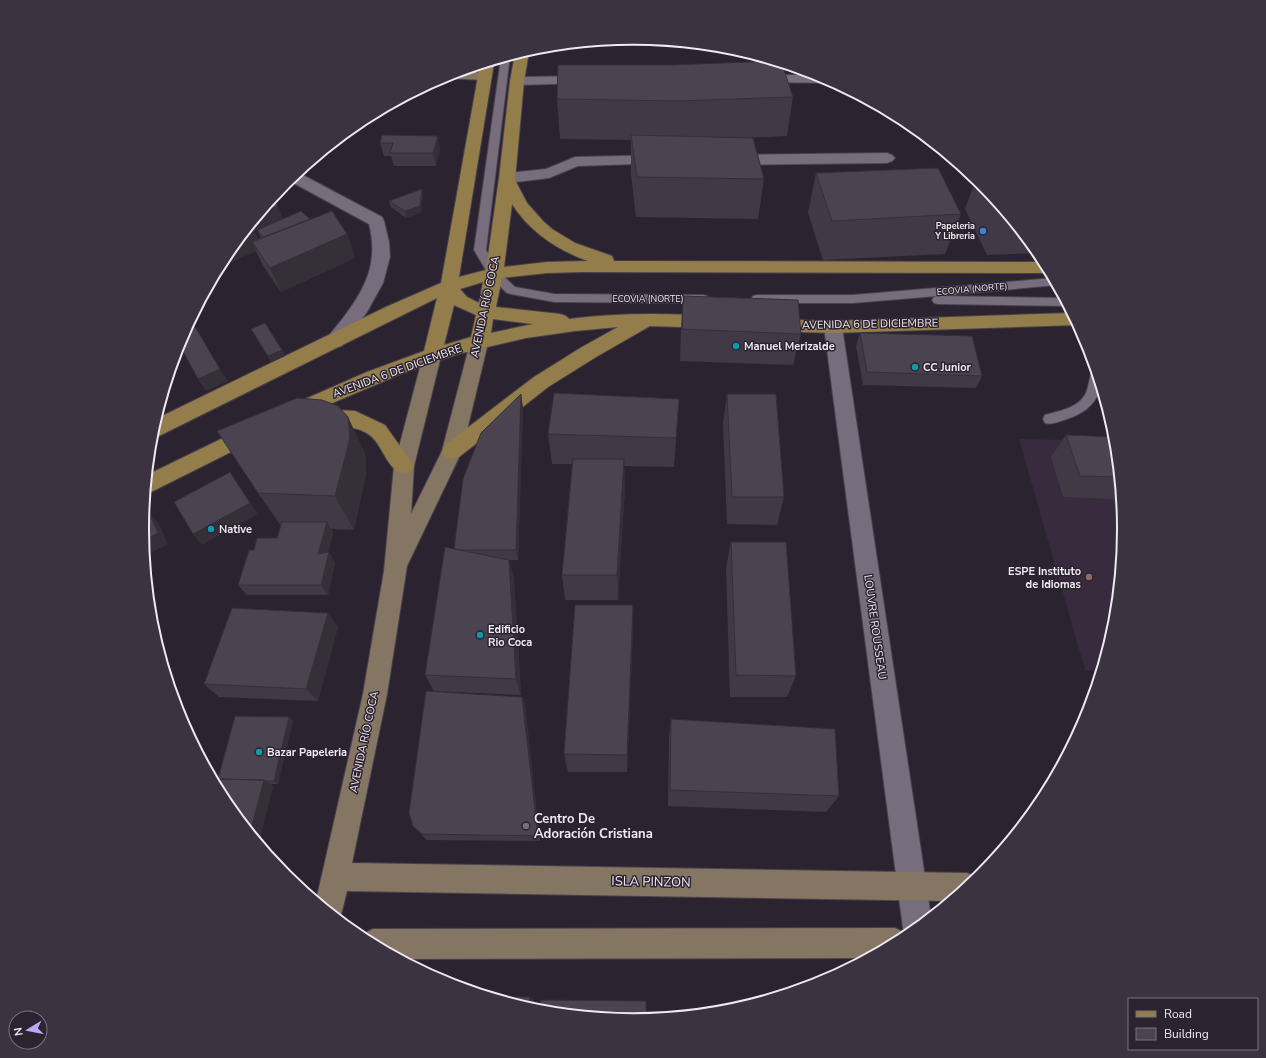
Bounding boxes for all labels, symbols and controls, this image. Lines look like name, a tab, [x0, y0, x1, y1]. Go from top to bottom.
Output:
place label: Papeleria Y Libreria	[934, 220, 975, 242]
marker: Papeleria Y Libreria	[978, 226, 988, 236]
street label: AVENIDA RÍO COCA	[466, 255, 503, 359]
street label: ECOVIA (NORTE)	[936, 280, 1008, 298]
street label: ECOVIA (NORTE)	[612, 293, 684, 305]
street label: AVENIDA 6 DE DICIEMBRE	[802, 315, 938, 333]
place label: Manuel Merizalde	[744, 339, 835, 354]
street label: AVENIDA 6 DE DICIEMBRE	[330, 341, 464, 401]
marker: Manuel Merizalde	[731, 341, 741, 351]
place label: CC Junior	[923, 360, 972, 375]
marker: CC Junior	[910, 362, 920, 372]
place label: Native	[219, 522, 252, 537]
marker: Native	[206, 524, 216, 534]
place label: ESPE Instituto de Idiomas	[1008, 564, 1081, 592]
marker: ESPE Instituto de Idiomas	[1084, 572, 1094, 582]
street label: LOUVRE ROUSSEAU	[860, 574, 890, 680]
place label: Edificio Rio Coca	[488, 622, 532, 650]
marker: Edificio Rio Coca	[475, 630, 485, 640]
street label: AVENIDA RÍO COCA	[345, 690, 382, 794]
place label: Bazar Papeleria	[267, 745, 347, 760]
marker: Bazar Papeleria	[254, 747, 264, 757]
place label: Centro De Adoración Cristiana	[534, 810, 653, 843]
marker: Centro De Adoración Cristiana	[521, 821, 531, 831]
street label: ISLA PINZON	[611, 872, 691, 892]
legend	[1128, 998, 1258, 1050]
text: Road	[1164, 1006, 1192, 1022]
north arrow	[8, 1010, 48, 1050]
text: N	[11, 1026, 27, 1037]
text: Building	[1164, 1026, 1209, 1042]

